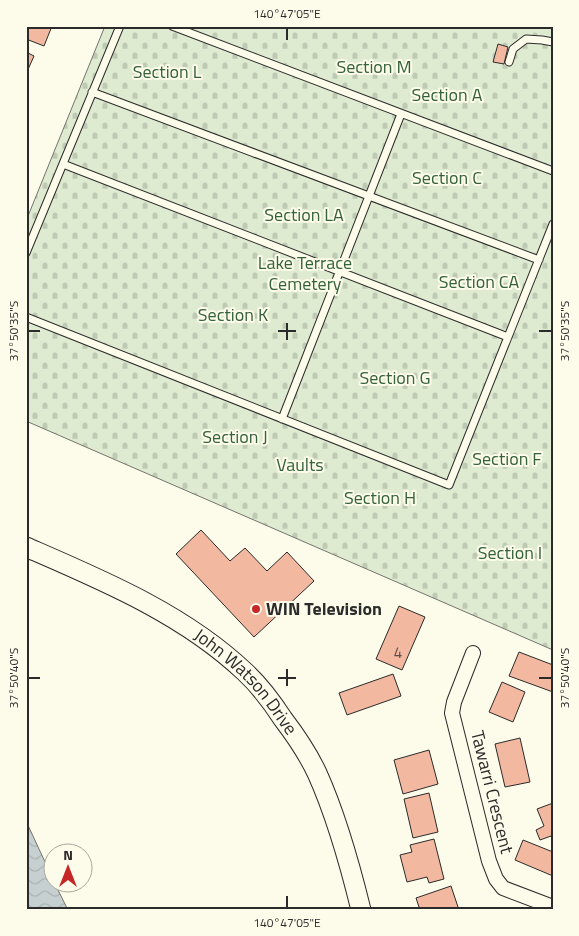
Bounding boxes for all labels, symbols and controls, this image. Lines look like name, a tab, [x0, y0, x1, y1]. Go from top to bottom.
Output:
text: 140°47'05"E	[253, 4, 321, 23]
park label: Section M	[336, 53, 412, 80]
park label: Section L	[133, 58, 202, 85]
park label: Section A	[412, 81, 483, 108]
park label: Section C	[412, 164, 482, 191]
park label: Section LA	[264, 201, 344, 228]
park label: Lake Terrace Cemetery	[258, 249, 352, 297]
park label: Section CA	[439, 268, 520, 295]
text: 37°50'35"S	[4, 301, 23, 361]
park label: Section K	[198, 301, 268, 328]
text: 37°50'35"S	[555, 301, 574, 361]
park label: Section G	[359, 364, 431, 391]
park label: Section J	[202, 423, 268, 450]
park label: Section F	[472, 445, 542, 472]
park label: Vaults	[276, 451, 324, 478]
park label: Section H	[344, 484, 416, 511]
park label: Section I	[478, 539, 542, 566]
place label: WIN Television	[266, 595, 382, 622]
marker: WIN Television	[250, 603, 262, 615]
street label: John Watson Drive	[189, 621, 304, 740]
house number: 4	[394, 641, 402, 664]
text: 37°50'40"S	[4, 648, 23, 708]
text: 37°50'40"S	[555, 648, 574, 708]
street label: Tawarri Crescent	[464, 728, 521, 857]
north arrow	[42, 844, 92, 894]
text: N	[63, 844, 73, 865]
text: 140°47'05"E	[253, 913, 321, 932]

